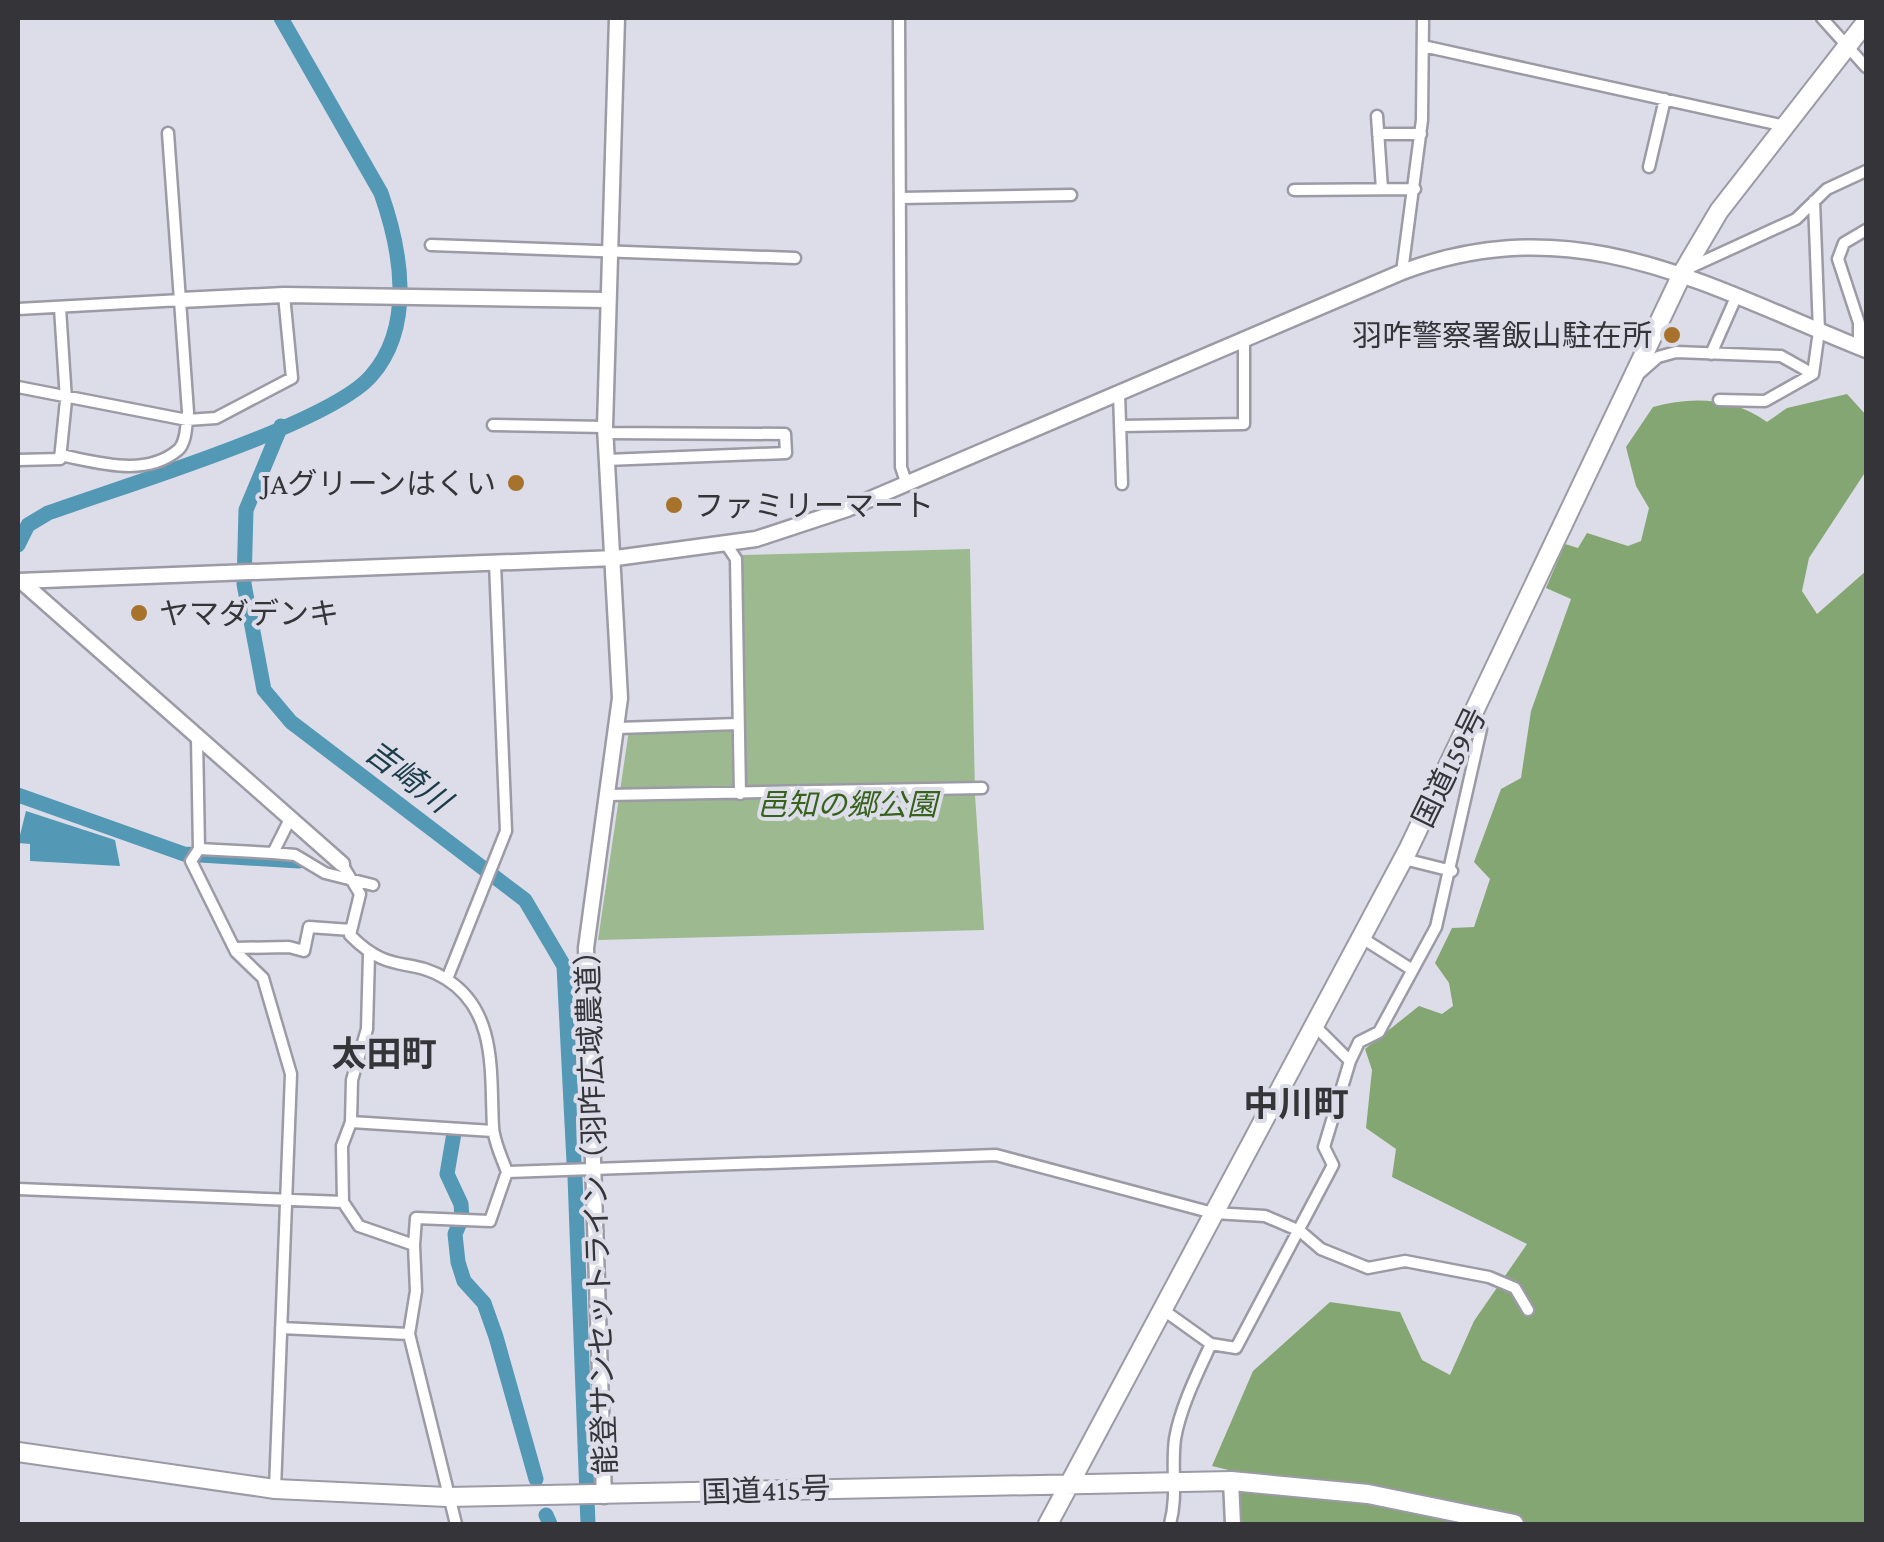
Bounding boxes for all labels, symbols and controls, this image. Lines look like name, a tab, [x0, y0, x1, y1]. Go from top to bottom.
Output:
place label: 羽咋警察署飯山駐在所	[1352, 319, 1652, 352]
marker: 羽咋警察署飯山駐在所	[1661, 324, 1683, 346]
place label: JAグリーンはくい	[259, 467, 496, 500]
marker: JAグリーンはくい	[505, 472, 527, 494]
place label: ファミリーマート	[694, 489, 934, 522]
marker: ファミリーマート	[663, 494, 685, 516]
place label: ヤマダデンキ	[159, 597, 339, 630]
marker: ヤマダデンキ	[128, 602, 150, 624]
street label: 国道159号	[1406, 702, 1492, 832]
water label: 吉崎川	[359, 733, 460, 821]
park label: 邑知の郷公園	[757, 788, 941, 821]
street label: 能登サンセットライン（羽咋広域農道）	[570, 935, 622, 1475]
district label: 太田町	[331, 1035, 437, 1074]
district label: 中川町	[1243, 1085, 1349, 1124]
street label: 国道415号	[701, 1471, 831, 1509]

